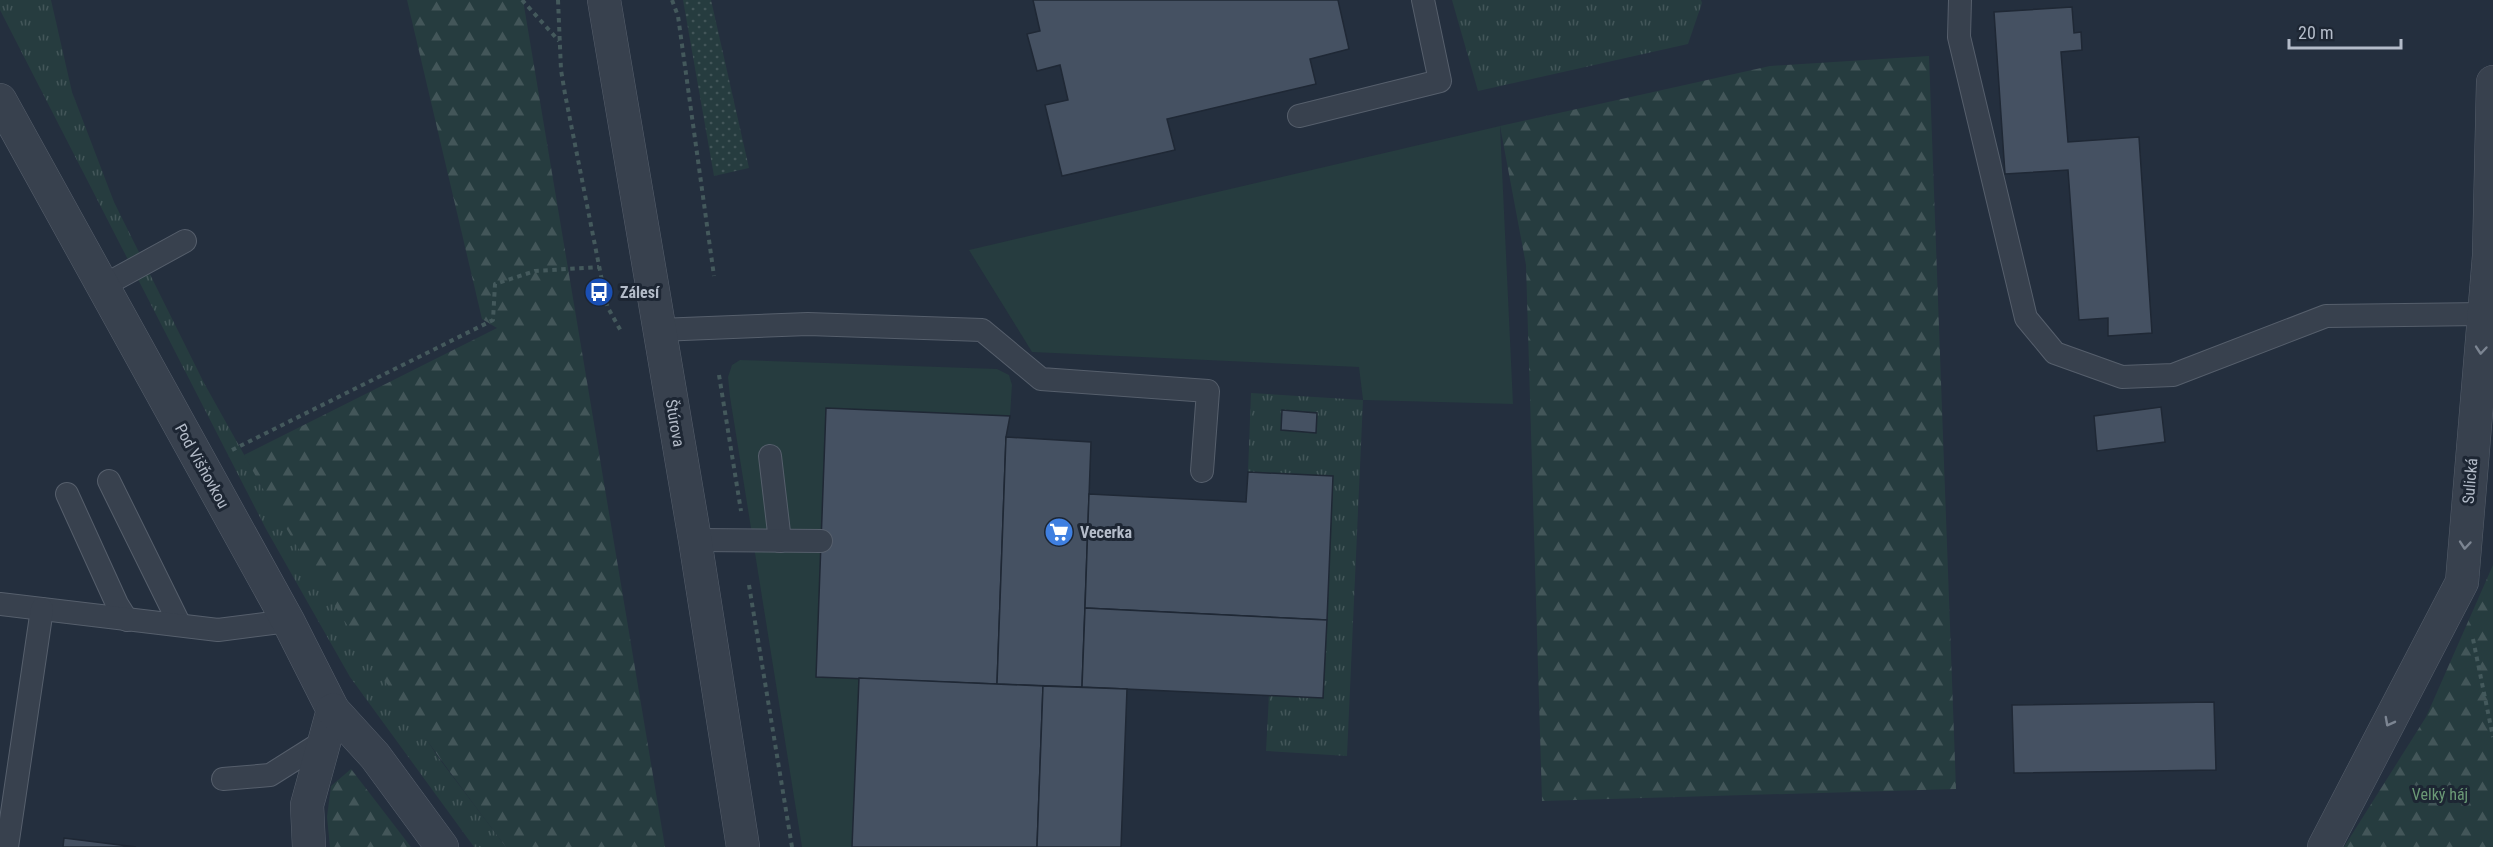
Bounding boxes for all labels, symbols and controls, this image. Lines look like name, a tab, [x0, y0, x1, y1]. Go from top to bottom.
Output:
scale bar	[2289, 12, 2402, 50]
text: 20 m	[2298, 22, 2333, 43]
bus stop icon: Zálesí	[583, 276, 615, 308]
place label: Zálesí	[620, 283, 661, 302]
one-way arrow	[2474, 346, 2487, 355]
street label: Štúrova	[661, 398, 689, 448]
street label: Pod Višňovkou	[171, 420, 233, 512]
street label: Sulická	[2459, 457, 2481, 505]
supermarket icon: Vecerka	[1043, 516, 1075, 548]
place label: Vecerka	[1080, 523, 1133, 542]
one-way arrow	[2459, 540, 2472, 549]
one-way arrow	[2385, 715, 2396, 726]
park label: Velký háj	[2412, 785, 2468, 804]

